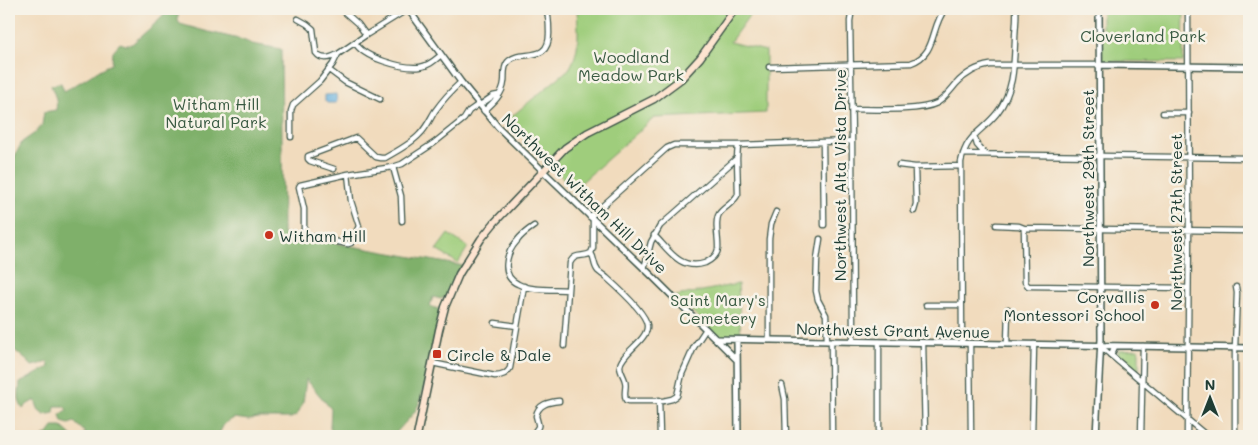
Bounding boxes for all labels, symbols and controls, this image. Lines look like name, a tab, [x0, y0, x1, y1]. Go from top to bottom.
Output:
park label: Cloverland Park	[1080, 25, 1206, 46]
park label: Woodland Meadow Park	[578, 46, 684, 85]
street label: Northwest Alta Vista Drive	[829, 69, 850, 281]
street label: Northwest 29th Street	[1077, 89, 1098, 267]
park label: Witham Hill Natural Park	[166, 93, 266, 132]
street label: Northwest Witham Hill Drive	[498, 108, 672, 278]
street label: Northwest 27th Street	[1165, 133, 1186, 311]
place label: Witham Hill	[279, 225, 366, 246]
marker: Witham Hill	[263, 229, 275, 241]
place label: Corvallis Montessori School	[1003, 286, 1145, 325]
park label: Saint Mary's Cemetery	[670, 289, 766, 328]
marker: Corvallis Montessori School	[1149, 299, 1161, 311]
street label: Northwest Grant Avenue	[796, 318, 990, 342]
place label: Circle & Dale	[447, 344, 551, 365]
marker: Circle & Dale	[431, 348, 443, 360]
north arrow	[1186, 372, 1236, 422]
text: N	[1205, 375, 1215, 394]

